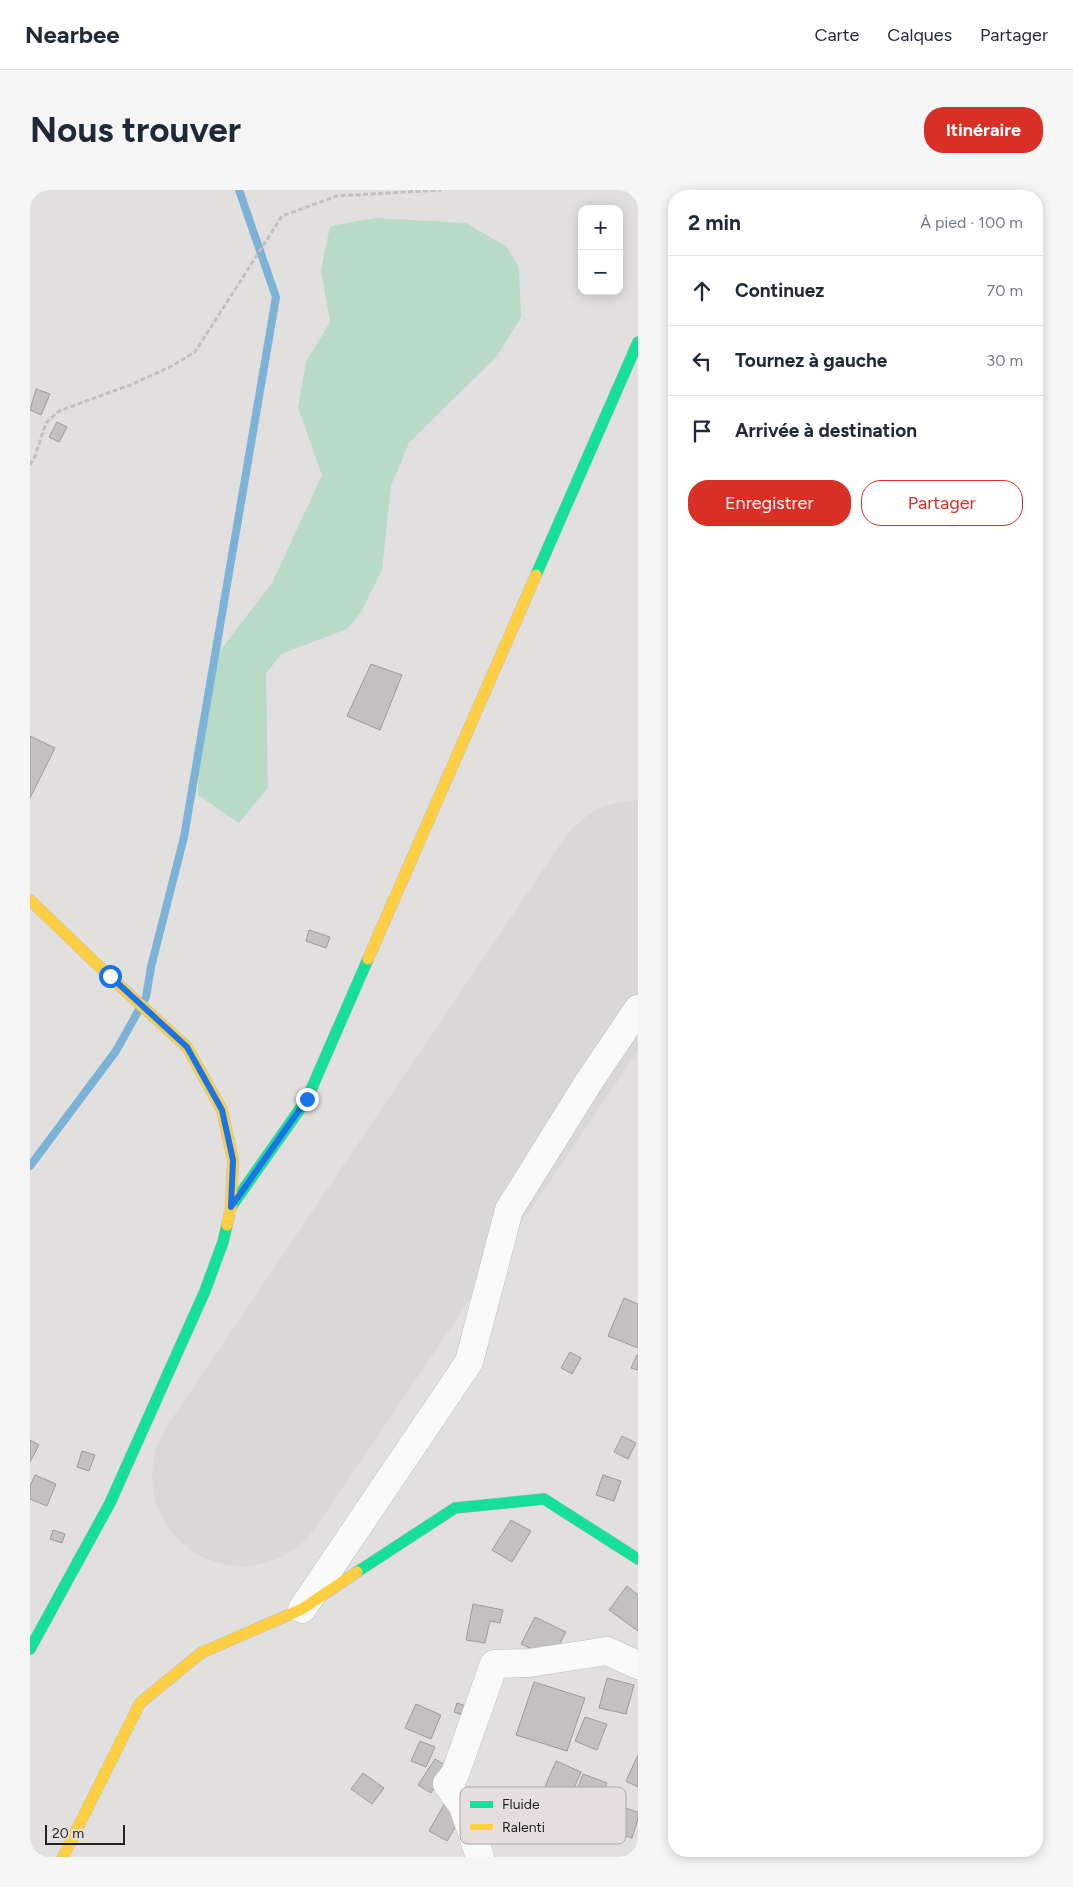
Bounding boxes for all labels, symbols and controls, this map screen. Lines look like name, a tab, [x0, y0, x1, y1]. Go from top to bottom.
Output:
text: Nearbee	[25, 20, 120, 49]
text: Carte	[814, 24, 859, 46]
text: Calques	[887, 24, 952, 46]
text: Partager	[980, 24, 1048, 46]
button: Itinéraire	[924, 107, 1043, 153]
text: Nous trouver	[30, 109, 241, 151]
map controls	[578, 205, 623, 295]
button: +	[578, 205, 623, 250]
text: 2 min	[688, 210, 741, 235]
text: À pied · 100 m	[920, 213, 1023, 232]
button: −	[578, 250, 623, 295]
icon: ahead	[688, 277, 716, 305]
text: Continuez	[735, 279, 824, 302]
text: 70 m	[987, 281, 1023, 300]
icon: left	[688, 347, 716, 375]
text: Tournez à gauche	[735, 349, 887, 372]
text: 30 m	[986, 351, 1023, 370]
icon: arrive	[688, 417, 716, 445]
text: Arrivée à destination	[735, 419, 917, 442]
button: Enregistrer	[688, 480, 851, 526]
button: Partager	[861, 480, 1023, 526]
route start	[99, 965, 122, 988]
route end	[296, 1088, 319, 1111]
legend	[460, 1787, 626, 1844]
text: Fluide	[502, 1796, 540, 1813]
text: Ralenti	[502, 1819, 545, 1836]
scale bar	[45, 1822, 125, 1845]
text: 20 m	[52, 1825, 84, 1842]

